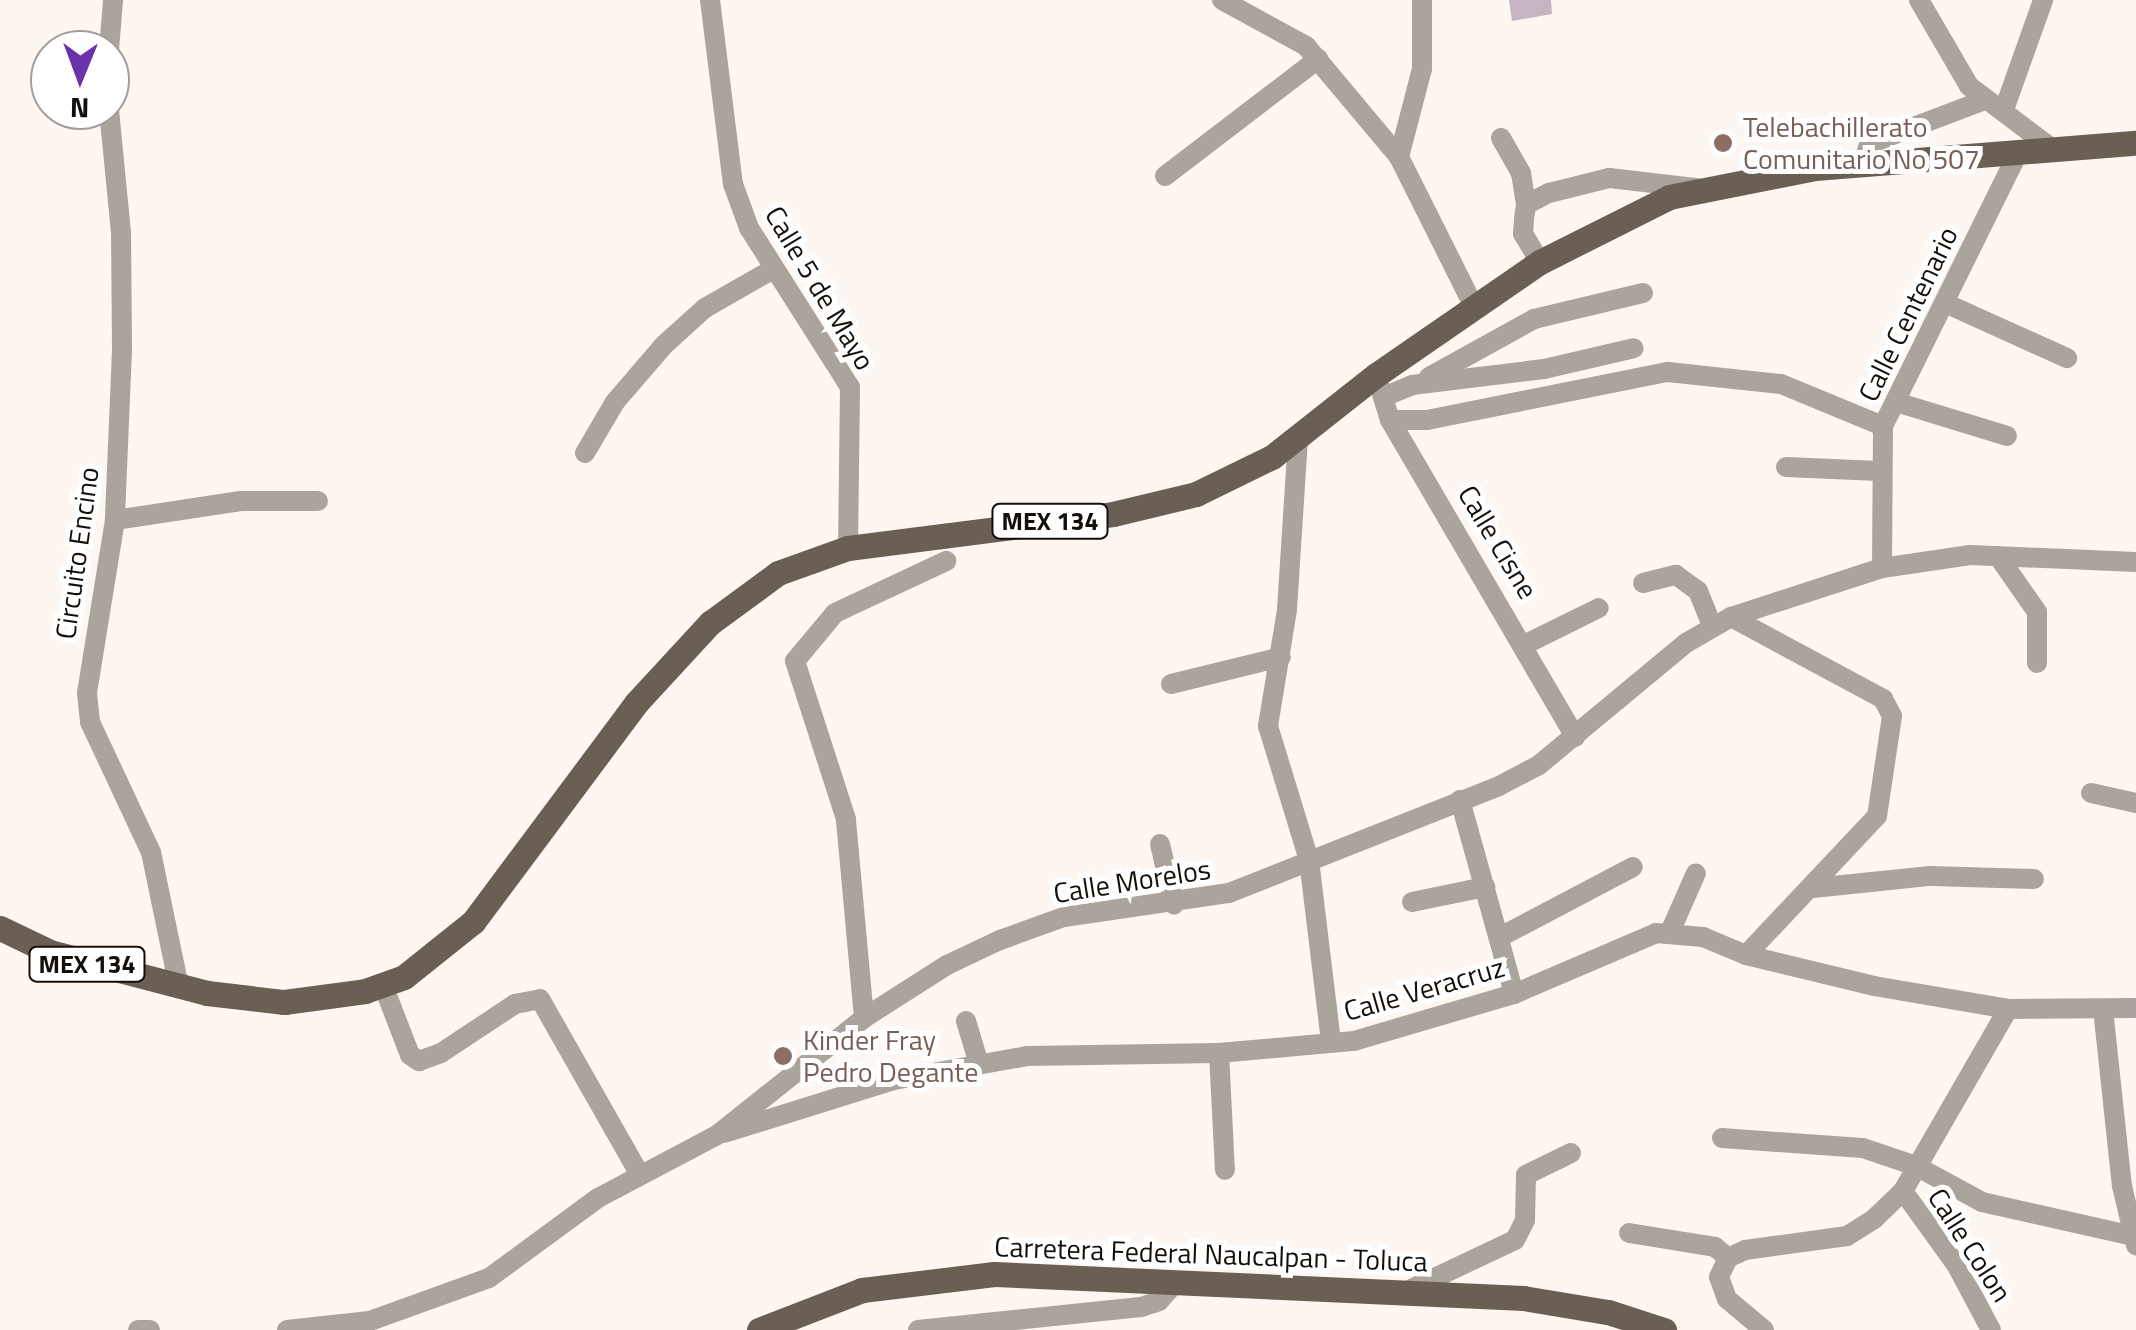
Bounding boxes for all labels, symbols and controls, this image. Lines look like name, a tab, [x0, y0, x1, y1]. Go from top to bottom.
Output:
north arrow	[30, 30, 130, 130]
text: N	[69, 87, 90, 130]
place label: Telebachillerato Comunitario No 507	[1743, 110, 1980, 176]
marker: Telebachillerato Comunitario No 507	[1712, 132, 1734, 154]
street label: Calle 5 de Mayo	[758, 200, 882, 376]
street label: Calle Centenario	[1851, 221, 1965, 407]
street label: Circuito Encino	[48, 465, 106, 641]
street label: Calle Cisne	[1451, 479, 1545, 605]
road number: MEX 134	[990, 501, 1110, 541]
street label: Calle Morelos	[1051, 852, 1213, 910]
road number: MEX 134	[27, 944, 147, 984]
street label: Calle Veracruz	[1340, 950, 1508, 1028]
place label: Kinder Fray Pedro Degante	[803, 1023, 978, 1089]
marker: Kinder Fray Pedro Degante	[772, 1045, 794, 1067]
street label: Calle Colon	[1921, 1182, 2019, 1308]
street label: Carretera Federal Naucalpan - Toluca	[994, 1230, 1428, 1278]

